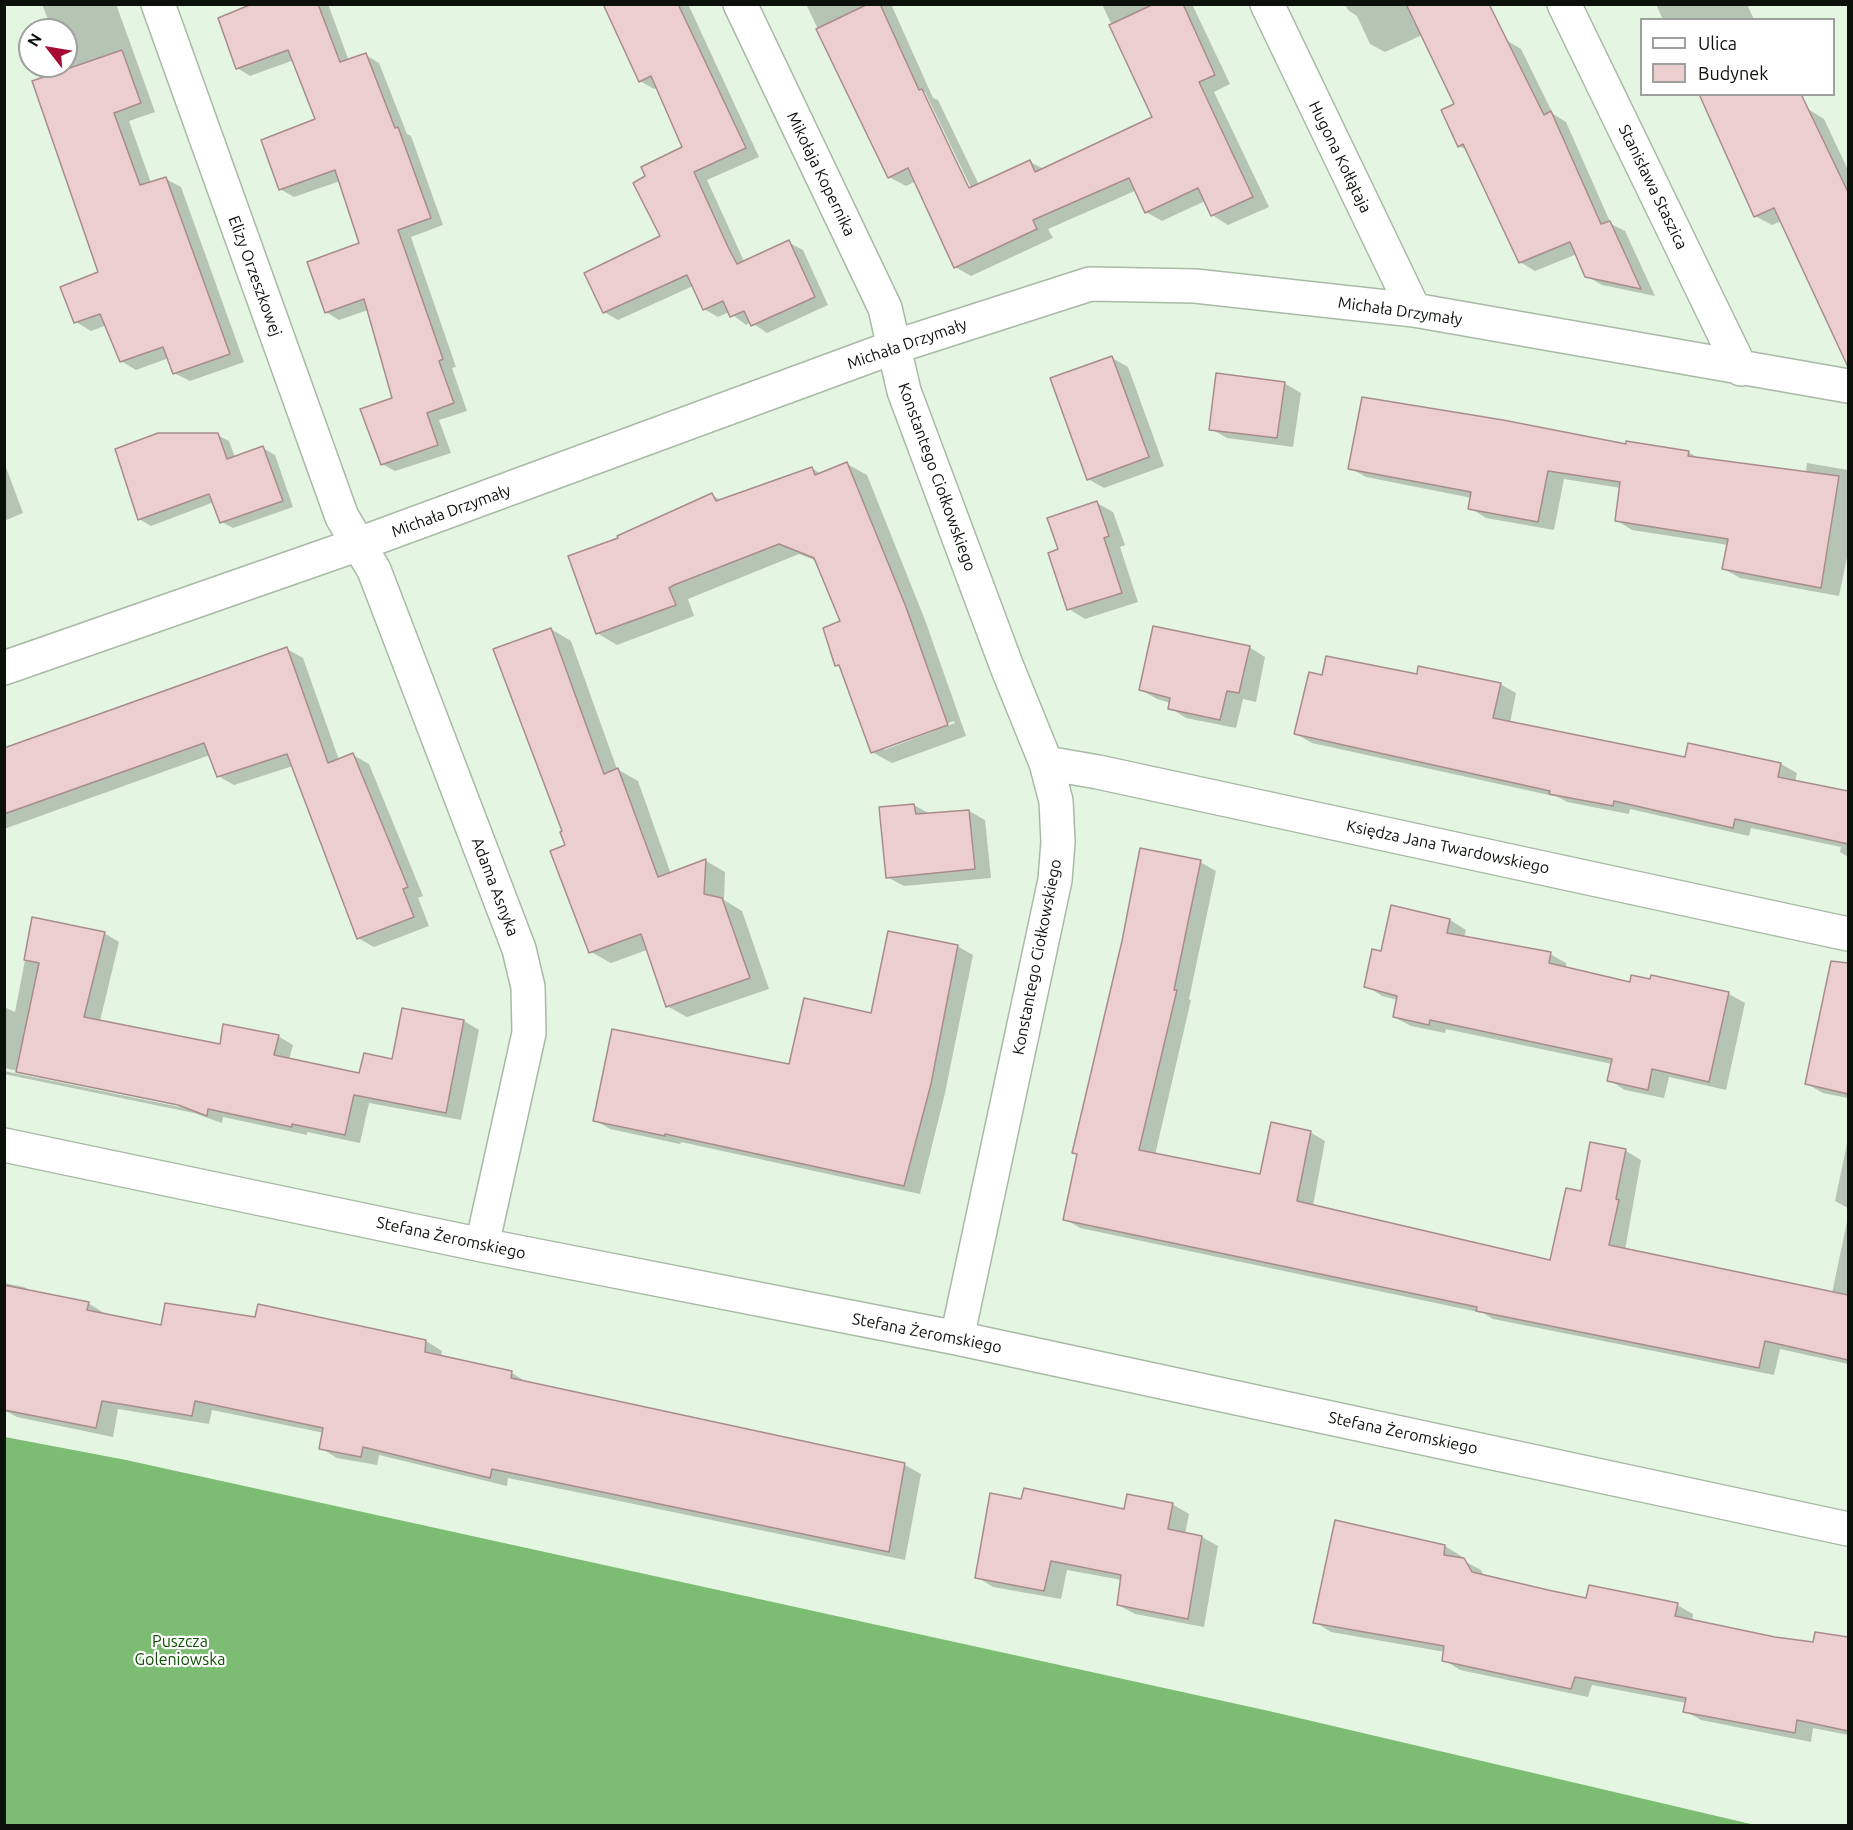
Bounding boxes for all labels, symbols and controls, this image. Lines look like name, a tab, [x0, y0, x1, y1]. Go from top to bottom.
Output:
north arrow	[18, 18, 78, 78]
legend	[1640, 18, 1835, 96]
text: N	[23, 30, 45, 50]
text: Ulica	[1698, 33, 1737, 53]
text: Budynek	[1698, 63, 1768, 83]
street label: Hugona Kołłątaja	[1305, 98, 1375, 216]
street label: Mikołaja Kopernika	[783, 109, 859, 239]
street label: Stanisława Staszica	[1614, 122, 1692, 252]
street label: Elizy Orzeszkowej	[224, 213, 286, 339]
street label: Michała Drzymały	[1337, 293, 1463, 329]
street label: Michała Drzymały	[845, 315, 969, 373]
street label: Konstantego Ciołkowskiego	[894, 380, 980, 574]
street label: Michała Drzymały	[389, 481, 513, 541]
street label: Księdza Jana Twardowskiego	[1345, 816, 1551, 878]
street label: Adama Asnyka	[467, 835, 523, 939]
street label: Konstantego Ciołkowskiego	[1009, 857, 1065, 1057]
street label: Stefana Żeromskiego	[375, 1213, 527, 1263]
street label: Stefana Żeromskiego	[850, 1309, 1004, 1357]
street label: Stefana Żeromskiego	[1327, 1408, 1479, 1458]
park label: Puszcza Goleniowska	[134, 1632, 226, 1670]

